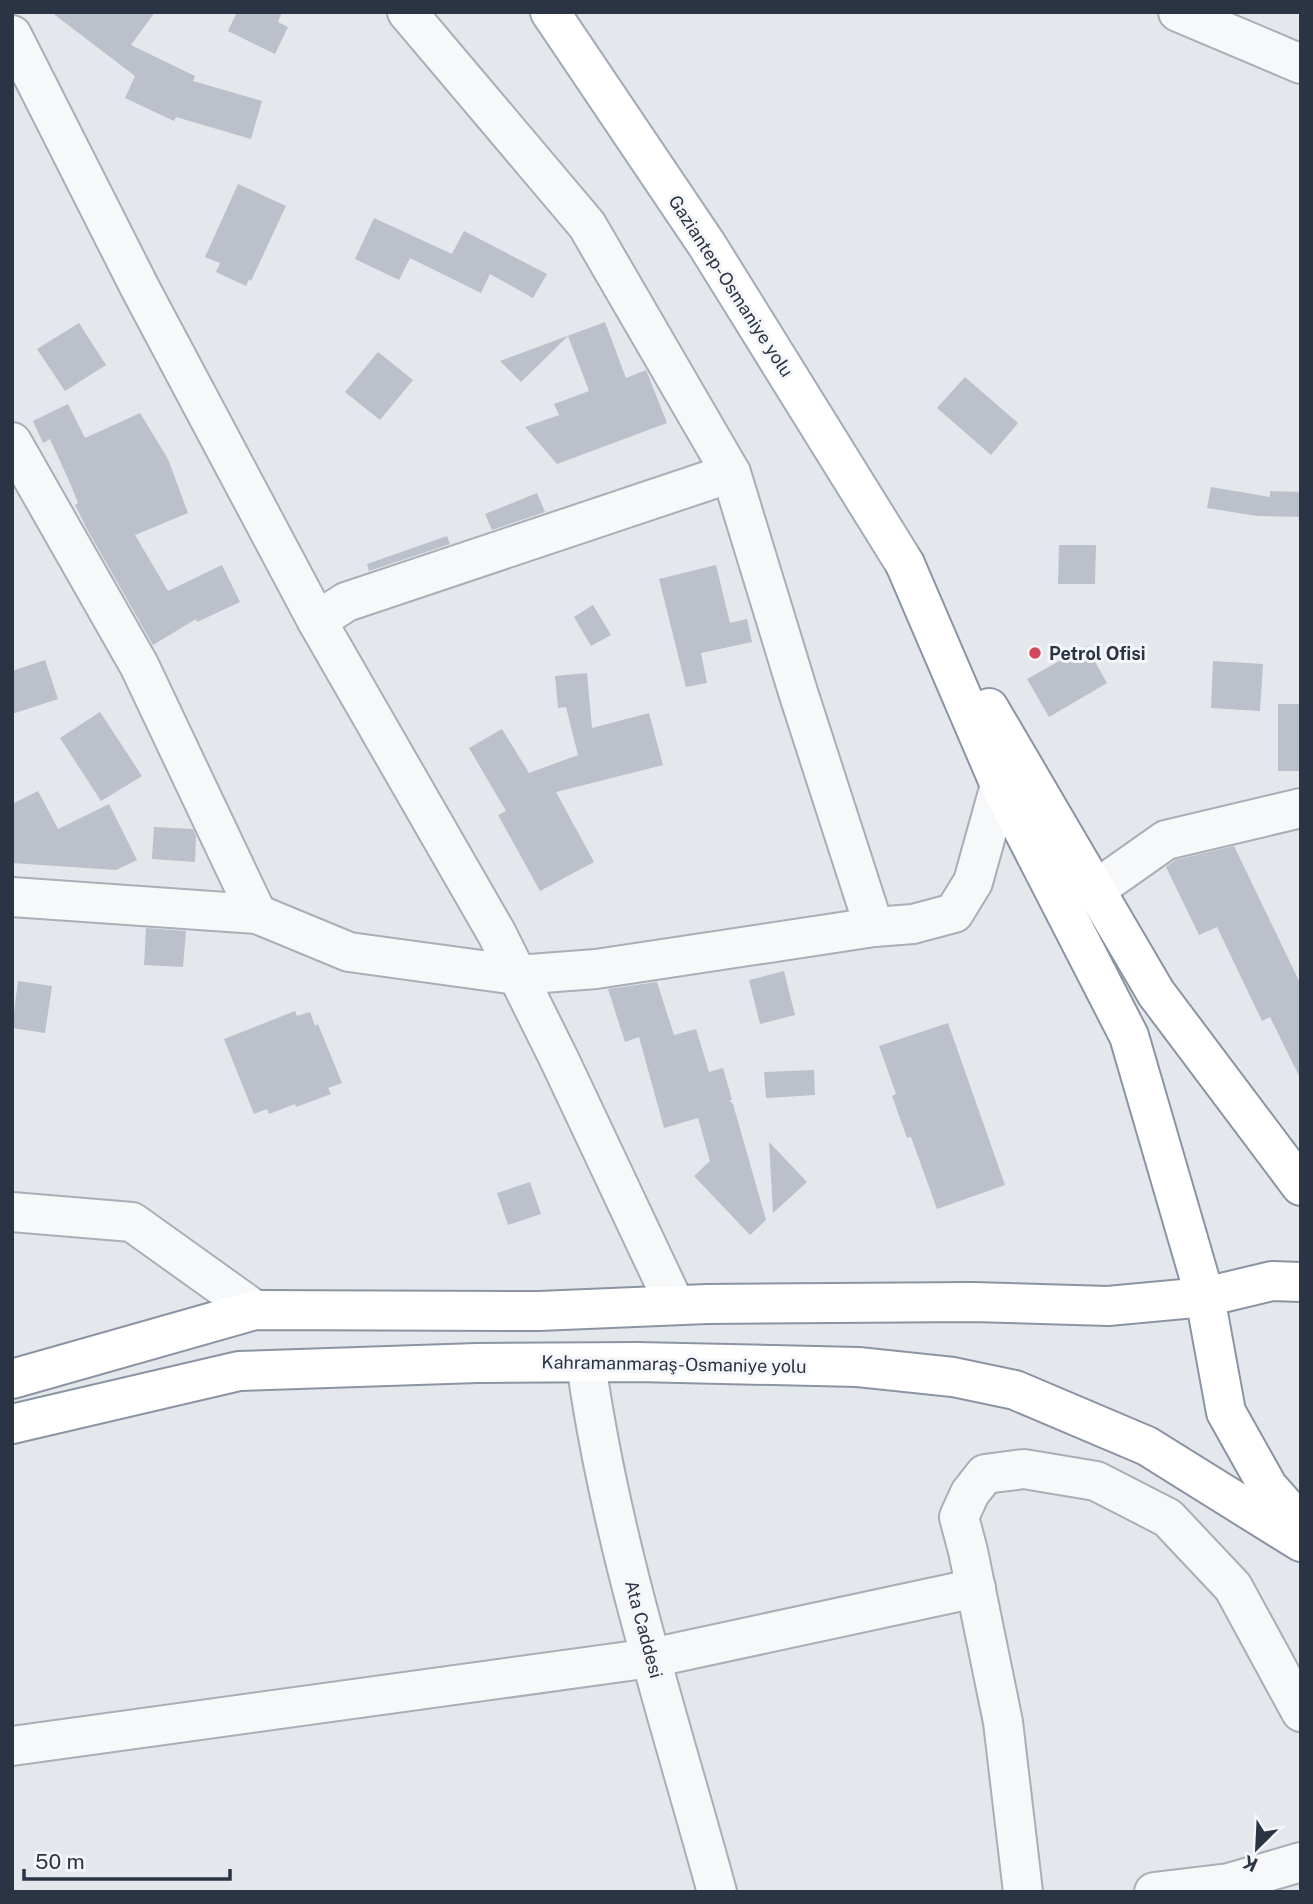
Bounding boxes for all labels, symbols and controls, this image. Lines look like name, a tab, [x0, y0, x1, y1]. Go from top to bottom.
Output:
street label: Gaziantep-Osmaniye yolu	[664, 191, 798, 381]
place label: Petrol Ofisi	[1049, 643, 1146, 664]
marker: Petrol Ofisi	[1027, 645, 1043, 661]
street label: Kahramanmaraş-Osmaniye yolu	[541, 1351, 807, 1377]
street label: Ata Caddesi	[621, 1578, 667, 1680]
north arrow	[1222, 1813, 1292, 1883]
scale bar	[24, 1838, 231, 1882]
text: 50 m	[35, 1849, 85, 1874]
text: K	[1239, 1851, 1261, 1876]

